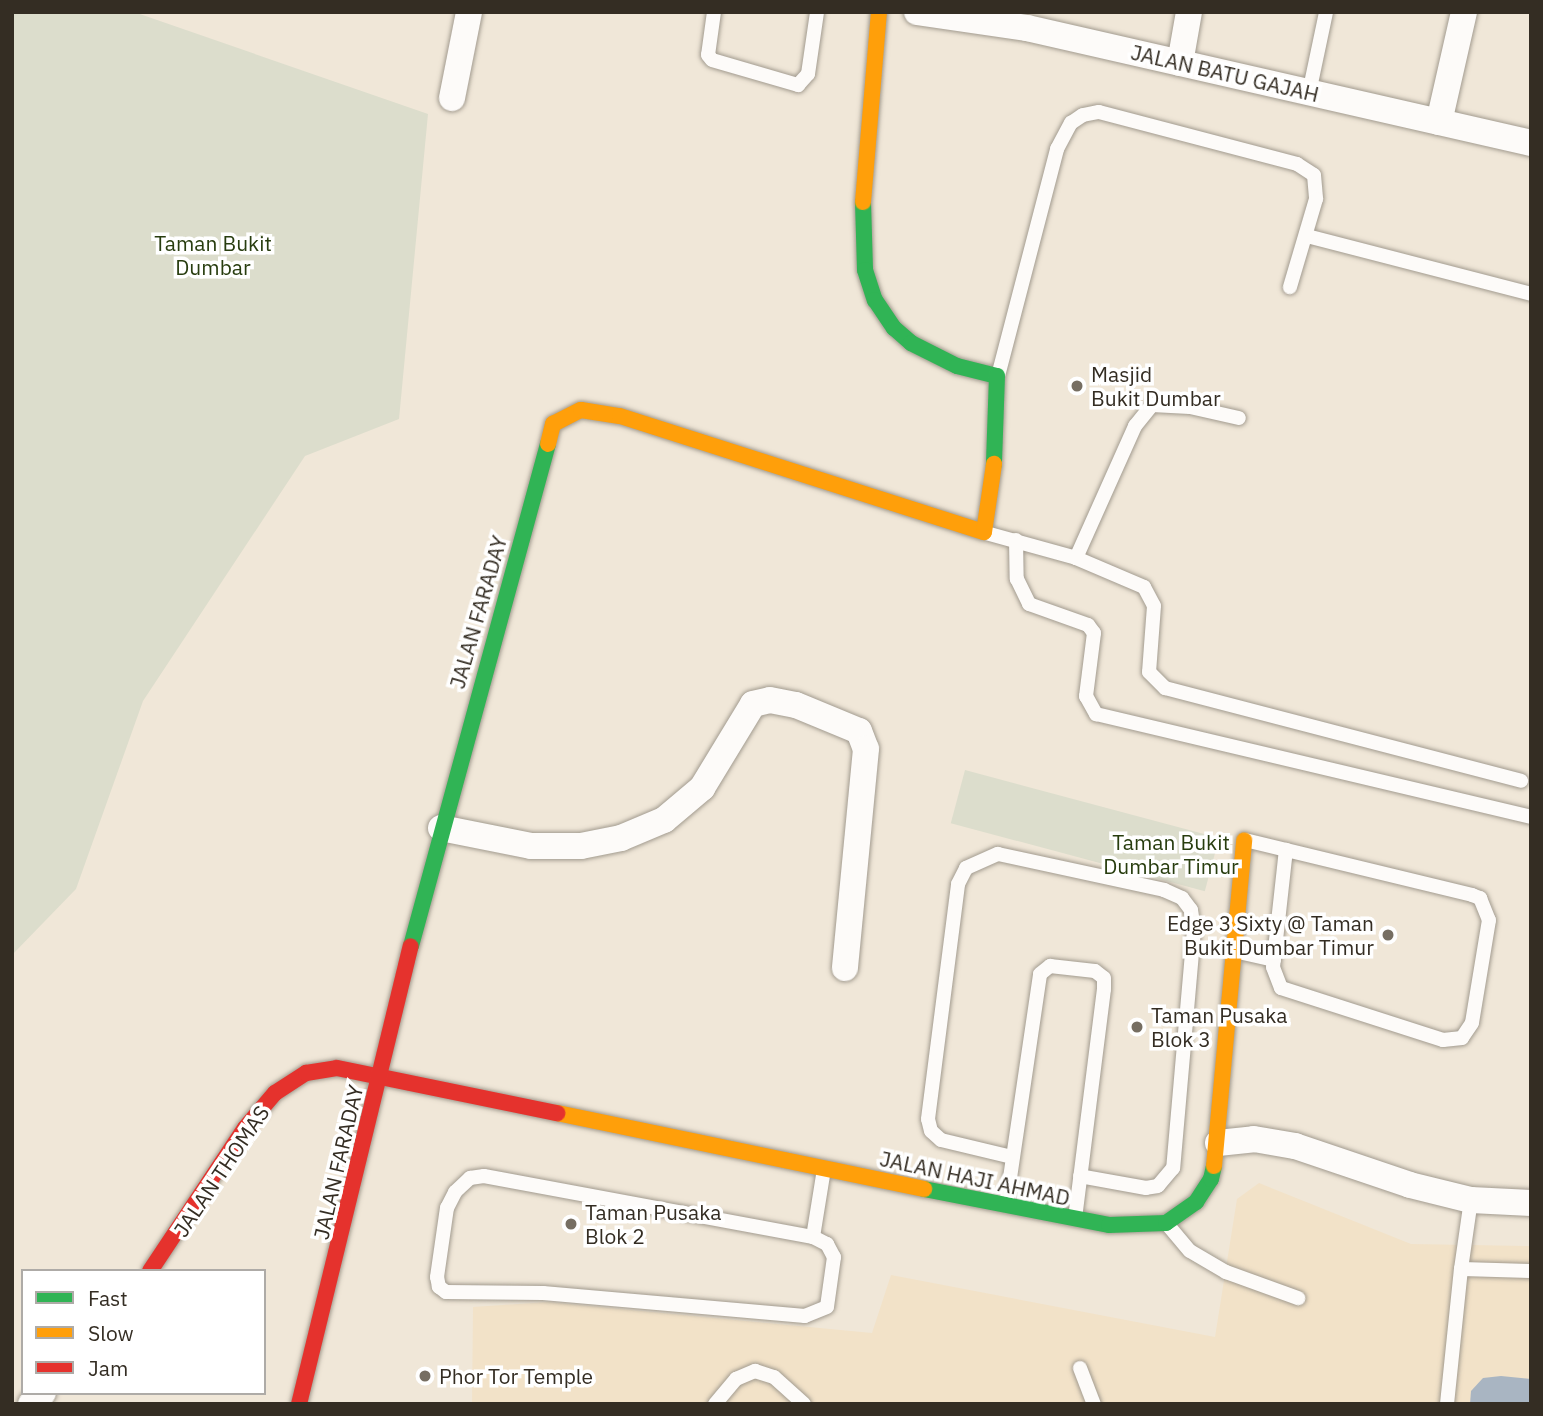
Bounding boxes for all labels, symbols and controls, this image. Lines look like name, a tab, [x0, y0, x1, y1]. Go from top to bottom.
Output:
street label: JALAN BATU GAJAH	[1129, 39, 1321, 107]
park label: Taman Bukit Dumbar	[154, 230, 272, 280]
place label: Masjid Bukit Dumbar	[1091, 361, 1221, 411]
marker: Masjid Bukit Dumbar	[1069, 378, 1085, 394]
street label: JALAN FARADAY	[444, 533, 512, 691]
park label: Taman Bukit Dumbar Timur	[1103, 829, 1239, 879]
place label: Edge 3 Sixty @ Taman Bukit Dumbar Timur	[1167, 910, 1374, 960]
marker: Edge 3 Sixty @ Taman Bukit Dumbar Timur	[1380, 927, 1396, 943]
place label: Taman Pusaka Blok 3	[1151, 1002, 1287, 1052]
marker: Taman Pusaka Blok 3	[1129, 1019, 1145, 1035]
street label: JALAN FARADAY	[308, 1082, 368, 1242]
street label: JALAN THOMAS	[168, 1101, 274, 1241]
street label: JALAN HAJI AHMAD	[878, 1146, 1072, 1210]
place label: Taman Pusaka Blok 2	[585, 1199, 721, 1249]
marker: Taman Pusaka Blok 2	[563, 1216, 579, 1232]
legend	[21, 1269, 266, 1395]
text: Fast	[88, 1284, 128, 1312]
text: Slow	[88, 1319, 134, 1347]
text: Jam	[88, 1354, 128, 1382]
place label: Phor Tor Temple	[439, 1363, 593, 1389]
marker: Phor Tor Temple	[417, 1368, 433, 1384]

